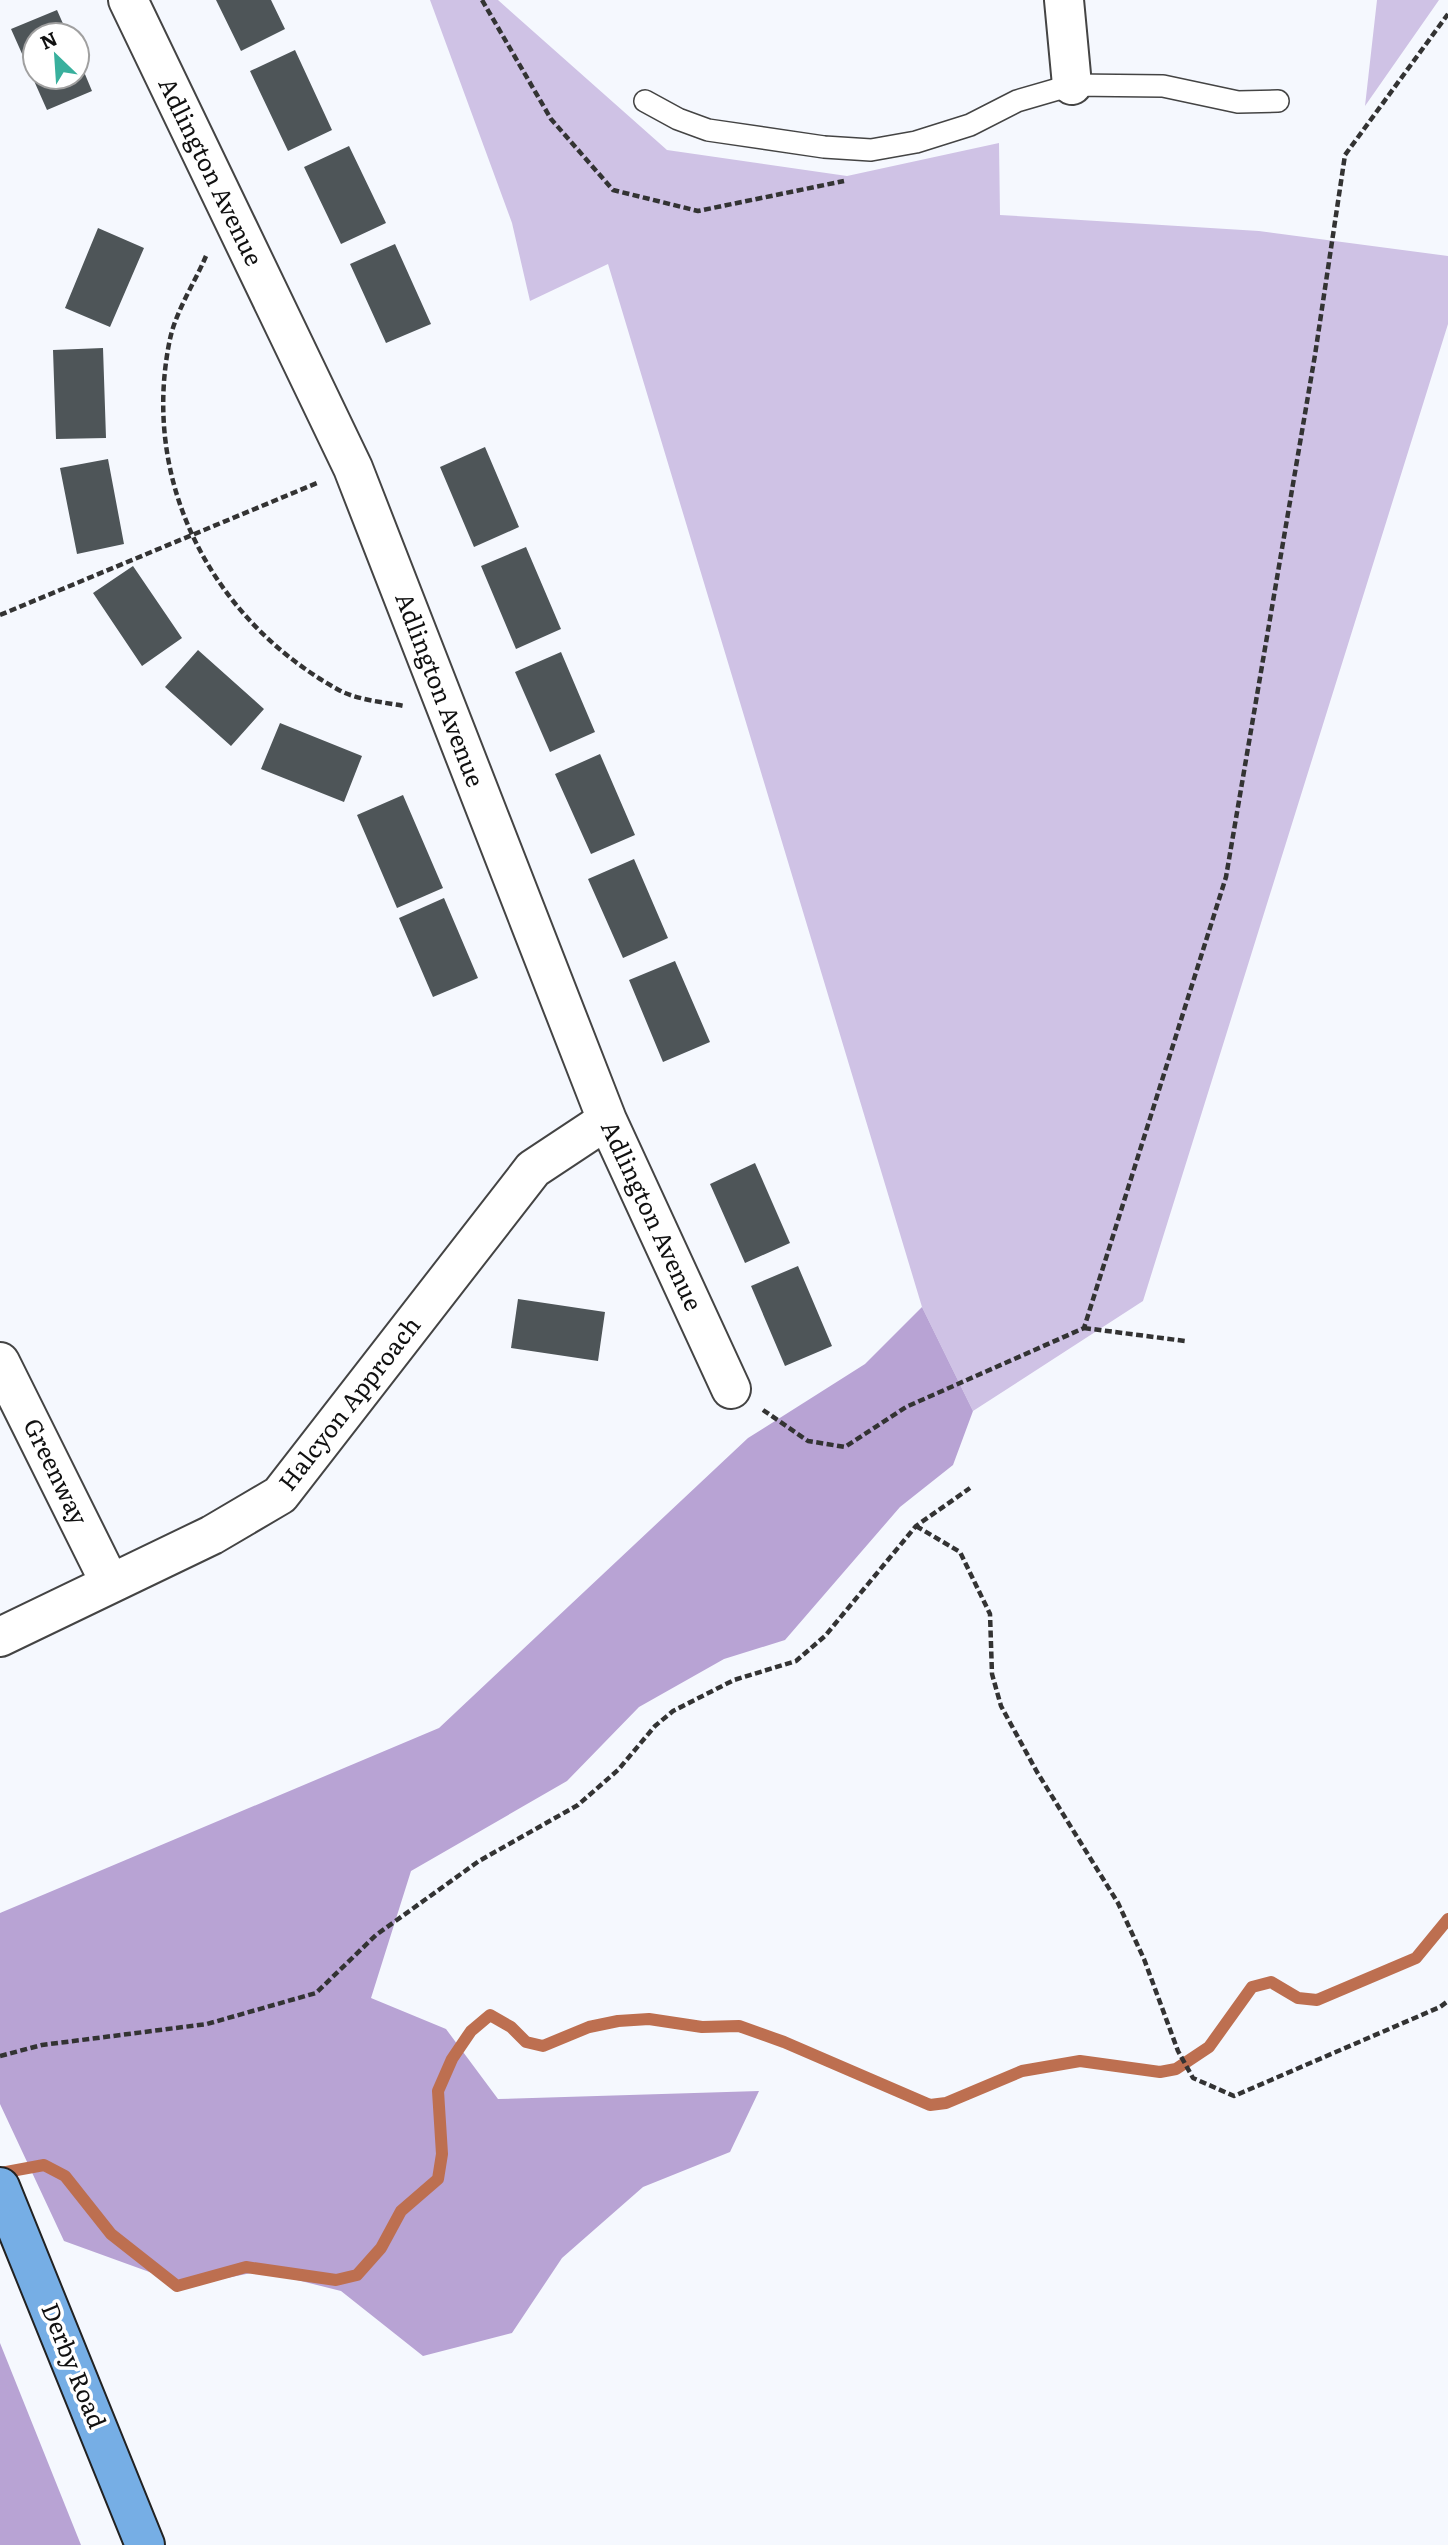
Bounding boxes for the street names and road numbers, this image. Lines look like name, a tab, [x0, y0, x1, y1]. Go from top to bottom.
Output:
street label: Adlington Avenue	[151, 71, 273, 271]
street label: Adlington Avenue	[388, 587, 495, 791]
street label: Adlington Avenue	[594, 1114, 713, 1316]
street label: Halcyon Approach	[269, 1308, 427, 1497]
street label: Greenway	[16, 1412, 98, 1530]
street label: Derby Road	[34, 2297, 116, 2433]

